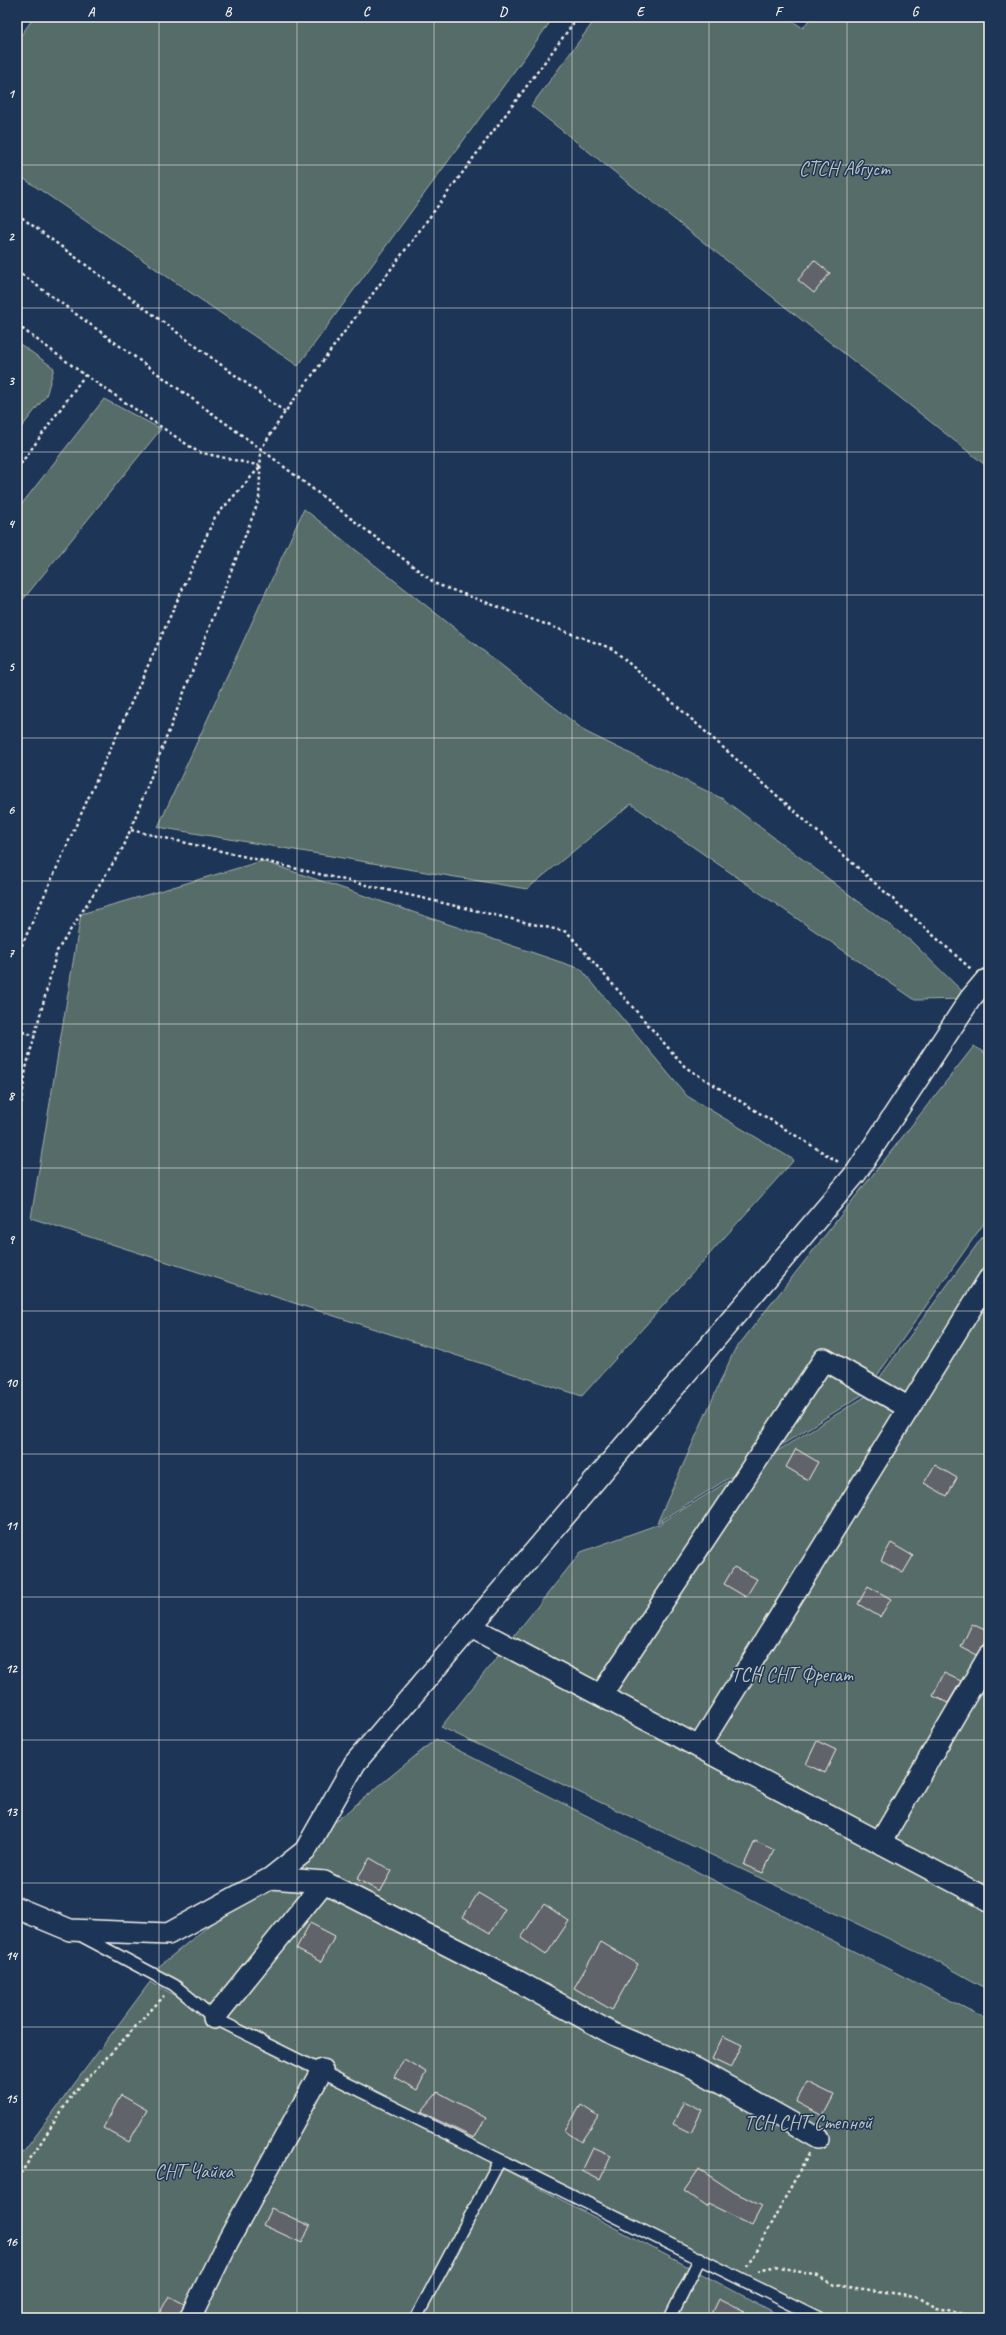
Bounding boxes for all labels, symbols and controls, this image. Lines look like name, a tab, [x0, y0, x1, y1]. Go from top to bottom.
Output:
text: A	[88, 4, 96, 20]
text: B	[225, 4, 233, 20]
text: C	[363, 4, 371, 20]
text: D	[499, 4, 508, 20]
text: E	[637, 4, 646, 20]
text: F	[775, 4, 784, 20]
text: G	[912, 4, 920, 20]
text: 1	[8, 86, 16, 102]
park label: СТСН Август	[799, 156, 891, 181]
text: 2	[8, 229, 15, 245]
text: 3	[8, 373, 15, 389]
text: 4	[8, 516, 16, 532]
text: 5	[8, 659, 15, 675]
text: 6	[8, 802, 15, 818]
text: 7	[8, 945, 15, 961]
text: 8	[8, 1088, 16, 1104]
text: 9	[8, 1232, 15, 1248]
text: 10	[5, 1375, 18, 1391]
text: 11	[5, 1518, 19, 1534]
text: 12	[5, 1661, 18, 1677]
park label: ТСН СНТ Фрегат	[731, 1662, 854, 1687]
text: 13	[5, 1804, 18, 1820]
text: 14	[5, 1948, 19, 1964]
text: 15	[5, 2091, 18, 2107]
park label: ТСН СНТ Степной	[744, 2110, 874, 2135]
park label: СНТ Чайка	[155, 2159, 235, 2184]
text: 16	[5, 2234, 18, 2250]

